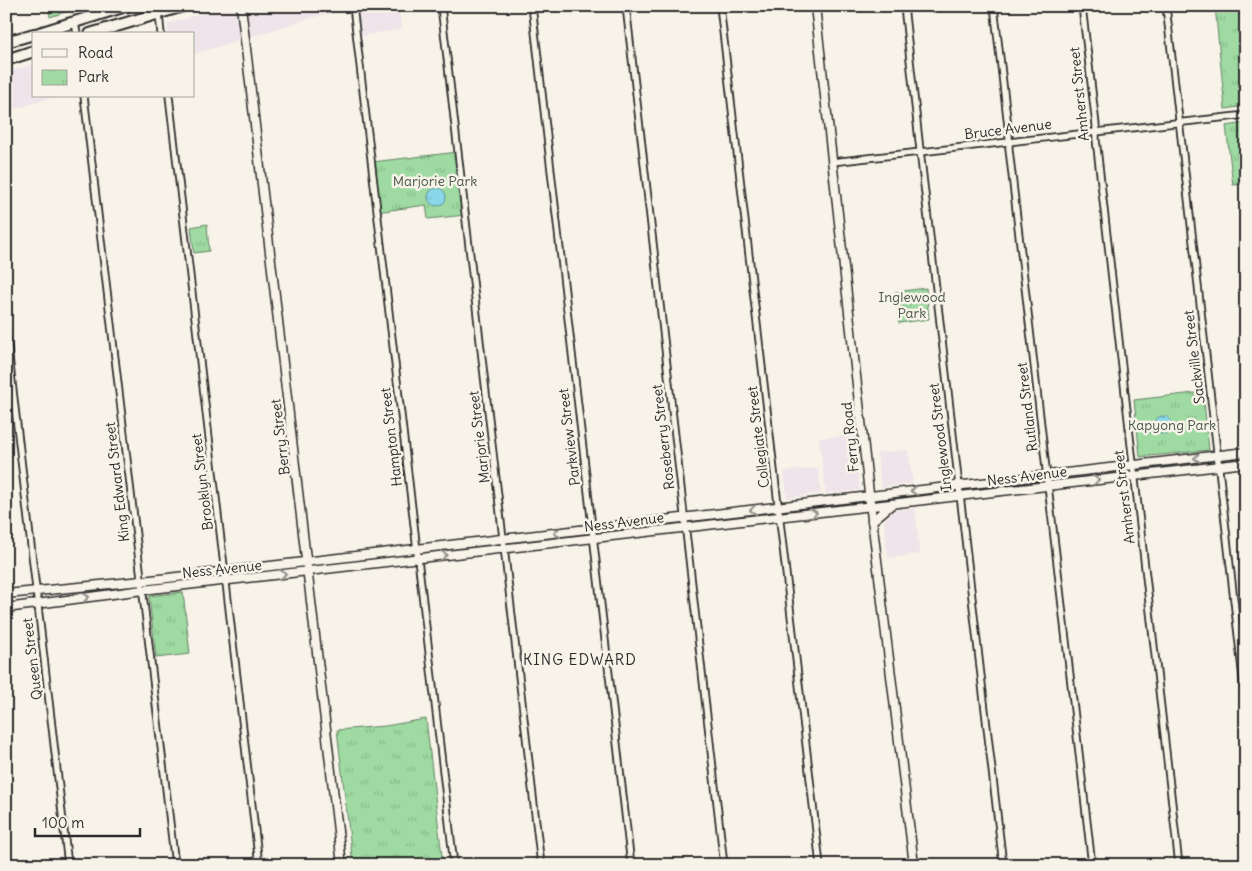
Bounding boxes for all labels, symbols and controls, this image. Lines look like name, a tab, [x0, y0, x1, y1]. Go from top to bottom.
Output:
legend	[32, 32, 195, 98]
text: Road	[78, 43, 113, 62]
street label: Amherst Street	[1065, 46, 1093, 142]
text: Park	[78, 67, 109, 86]
street label: Bruce Avenue	[963, 115, 1053, 143]
park label: Marjorie Park	[393, 172, 477, 190]
park label: Inglewood Park	[878, 288, 946, 322]
street label: Sackville Street	[1179, 309, 1209, 405]
street label: Rutland Street	[1013, 361, 1041, 453]
street label: Inglewood Street	[924, 382, 956, 492]
street label: Roseberry Street	[648, 383, 678, 491]
street label: Collegiate Street	[743, 385, 773, 489]
street label: Hampton Street	[376, 386, 406, 488]
street label: Parkview Street	[554, 387, 584, 487]
street label: Marjorie Street	[464, 389, 494, 484]
street label: Berry Street	[266, 398, 294, 476]
street label: Ferry Road	[837, 401, 863, 473]
park label: Kapyong Park	[1128, 416, 1216, 434]
street label: King Edward Street	[101, 421, 133, 543]
street label: Brooklyn Street	[187, 432, 217, 531]
street label: Amherst Street	[1109, 449, 1139, 545]
one-way arrow	[1193, 452, 1201, 463]
street label: Ness Avenue	[986, 462, 1068, 490]
one-way arrow	[1093, 475, 1101, 486]
one-way arrow	[910, 485, 918, 496]
one-way arrow	[749, 504, 757, 515]
street label: Ness Avenue	[583, 508, 665, 536]
one-way arrow	[810, 508, 818, 519]
one-way arrow	[552, 527, 560, 538]
one-way arrow	[440, 550, 448, 561]
street label: Ness Avenue	[181, 556, 263, 582]
one-way arrow	[279, 569, 287, 580]
one-way arrow	[82, 593, 91, 603]
street label: Queen Street	[18, 617, 46, 701]
district label: KING EDWARD	[523, 650, 637, 669]
scale bar	[35, 806, 140, 838]
text: 100 m	[42, 813, 84, 832]

